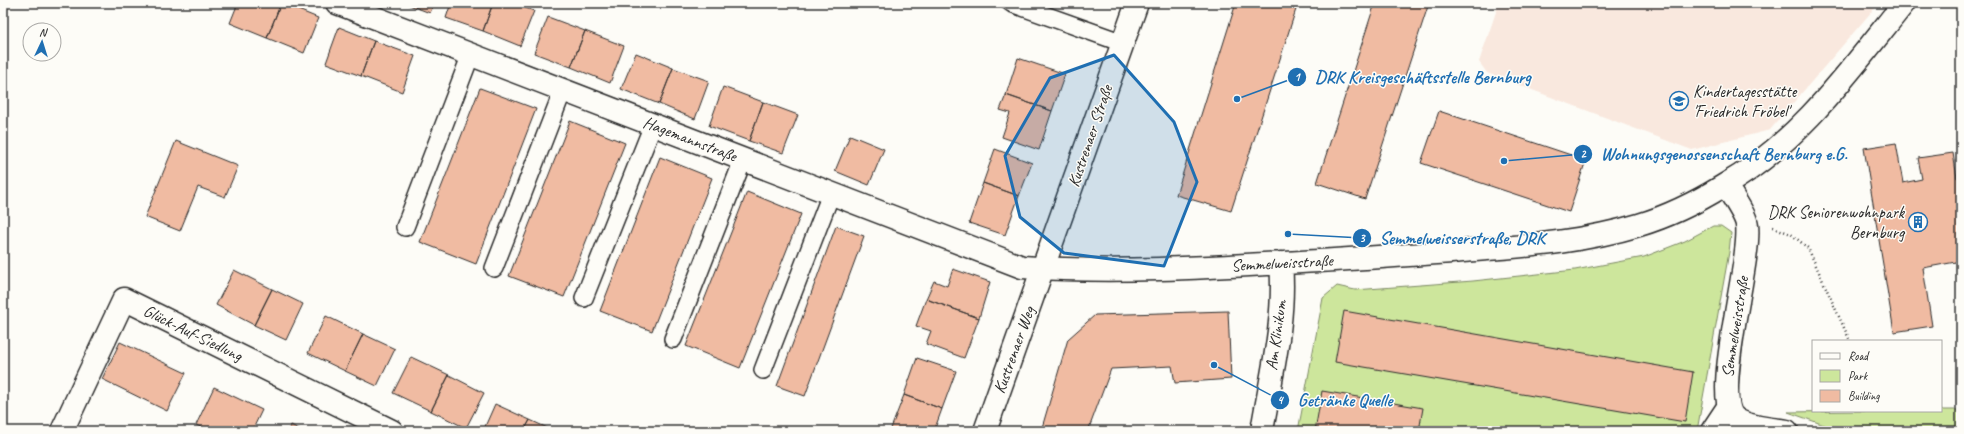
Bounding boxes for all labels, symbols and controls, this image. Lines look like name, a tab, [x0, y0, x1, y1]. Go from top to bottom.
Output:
north arrow	[22, 22, 62, 62]
text: N	[39, 25, 49, 39]
callout: DRK Kreisgeschäftsstelle Bernburg	[1287, 62, 1539, 92]
text: DRK Kreisgeschäftsstelle Bernburg	[1315, 66, 1532, 88]
text: 1	[1294, 69, 1301, 85]
street label: Kustrenaer Straße	[1063, 81, 1118, 190]
place label: Kindertagesstätte 'Friedrich Fröbel'	[1693, 81, 1798, 122]
school or university icon: Kindertagesstätte 'Friedrich Fröbel'	[1668, 90, 1690, 112]
street label: Hagemannstraße	[640, 112, 741, 167]
callout: Wohnungsgenossenschaft Bernburg e.G.	[1573, 139, 1855, 169]
text: Wohnungsgenossenschaft Bernburg e.G.	[1601, 143, 1848, 165]
text: 2	[1580, 146, 1587, 162]
place label: DRK Seniorenwohnpark Bernburg	[1768, 202, 1906, 243]
building icon: DRK Seniorenwohnpark Bernburg	[1907, 211, 1929, 233]
callout: Semmelweisserstraße, DRK	[1352, 223, 1553, 253]
text: Semmelweisserstraße, DRK	[1380, 227, 1548, 249]
text: 3	[1359, 230, 1366, 246]
street label: Semmelweisstraße	[1231, 250, 1335, 276]
street label: Semmelweisstraße	[1717, 274, 1754, 379]
street label: Am Klinikum	[1261, 297, 1292, 371]
street label: Glück-Auf-Siedlung	[140, 300, 247, 366]
street label: Kustrenaer Weg	[989, 303, 1040, 396]
legend	[1812, 340, 1942, 412]
text: Road	[1848, 348, 1870, 364]
text: Park	[1848, 368, 1869, 384]
callout: Getränke Quelle	[1270, 385, 1400, 415]
text: Building	[1848, 388, 1880, 404]
text: Getränke Quelle	[1298, 389, 1394, 411]
text: 4	[1277, 392, 1284, 408]

